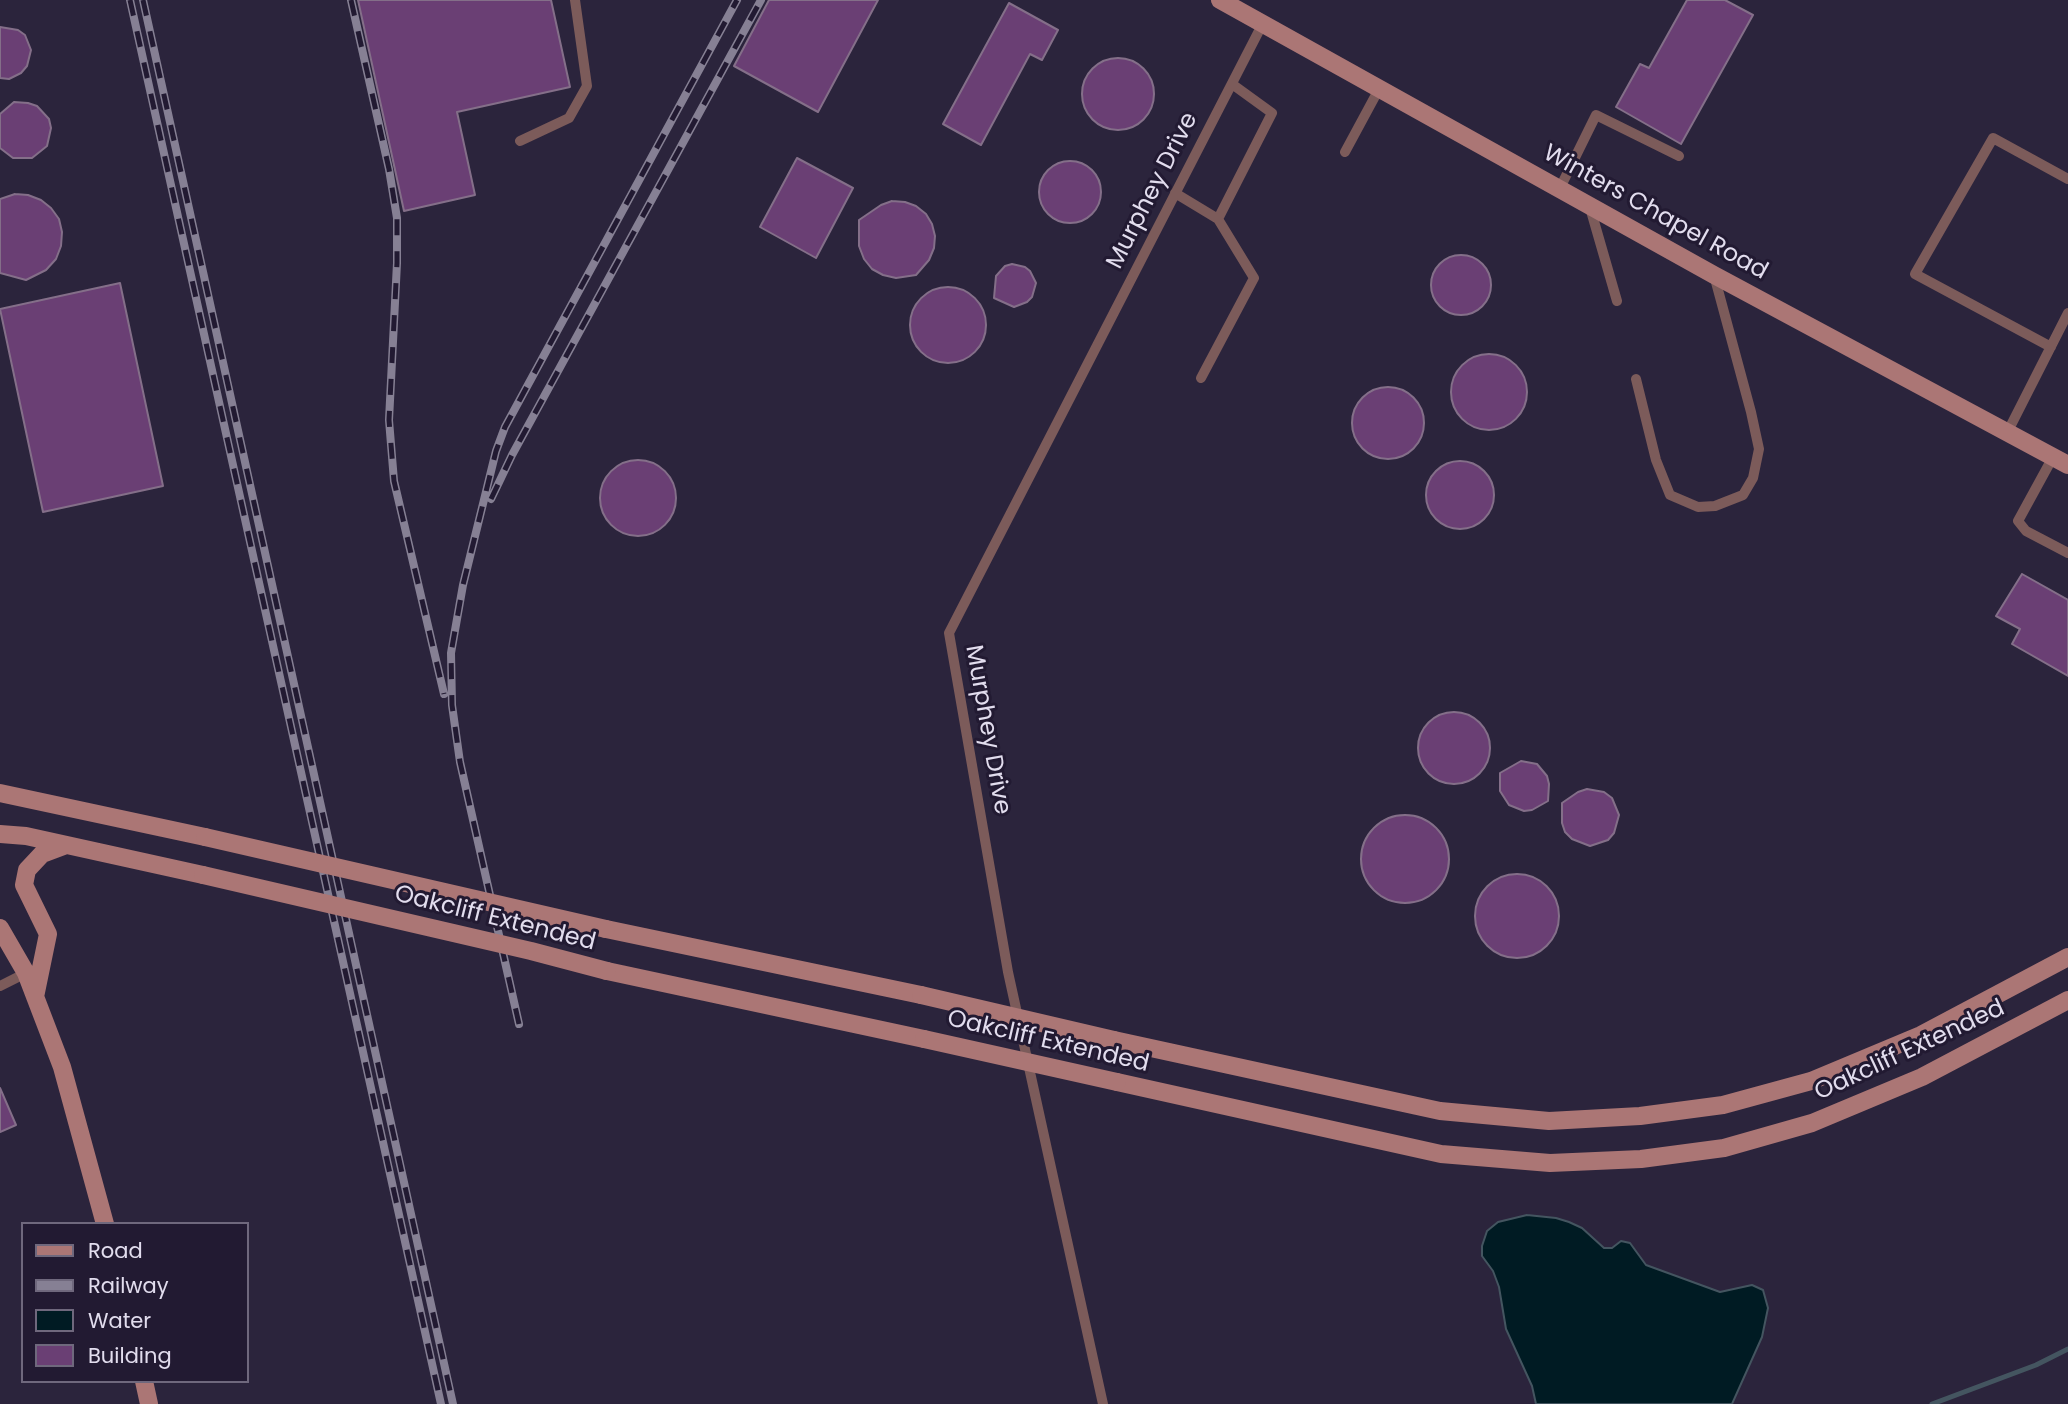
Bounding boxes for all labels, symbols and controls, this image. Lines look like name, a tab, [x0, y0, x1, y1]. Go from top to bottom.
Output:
street label: Murphey Drive	[1101, 108, 1205, 274]
street label: Winters Chapel Road	[1538, 139, 1772, 287]
street label: Murphey Drive	[958, 643, 1016, 817]
street label: Oakcliff Extended	[392, 880, 598, 958]
street label: Oakcliff Extended	[1811, 994, 2009, 1108]
street label: Oakcliff Extended	[944, 1005, 1152, 1079]
legend	[21, 1222, 248, 1383]
text: Road	[88, 1236, 143, 1265]
text: Railway	[88, 1271, 169, 1300]
text: Water	[88, 1306, 151, 1335]
text: Building	[88, 1341, 172, 1370]

